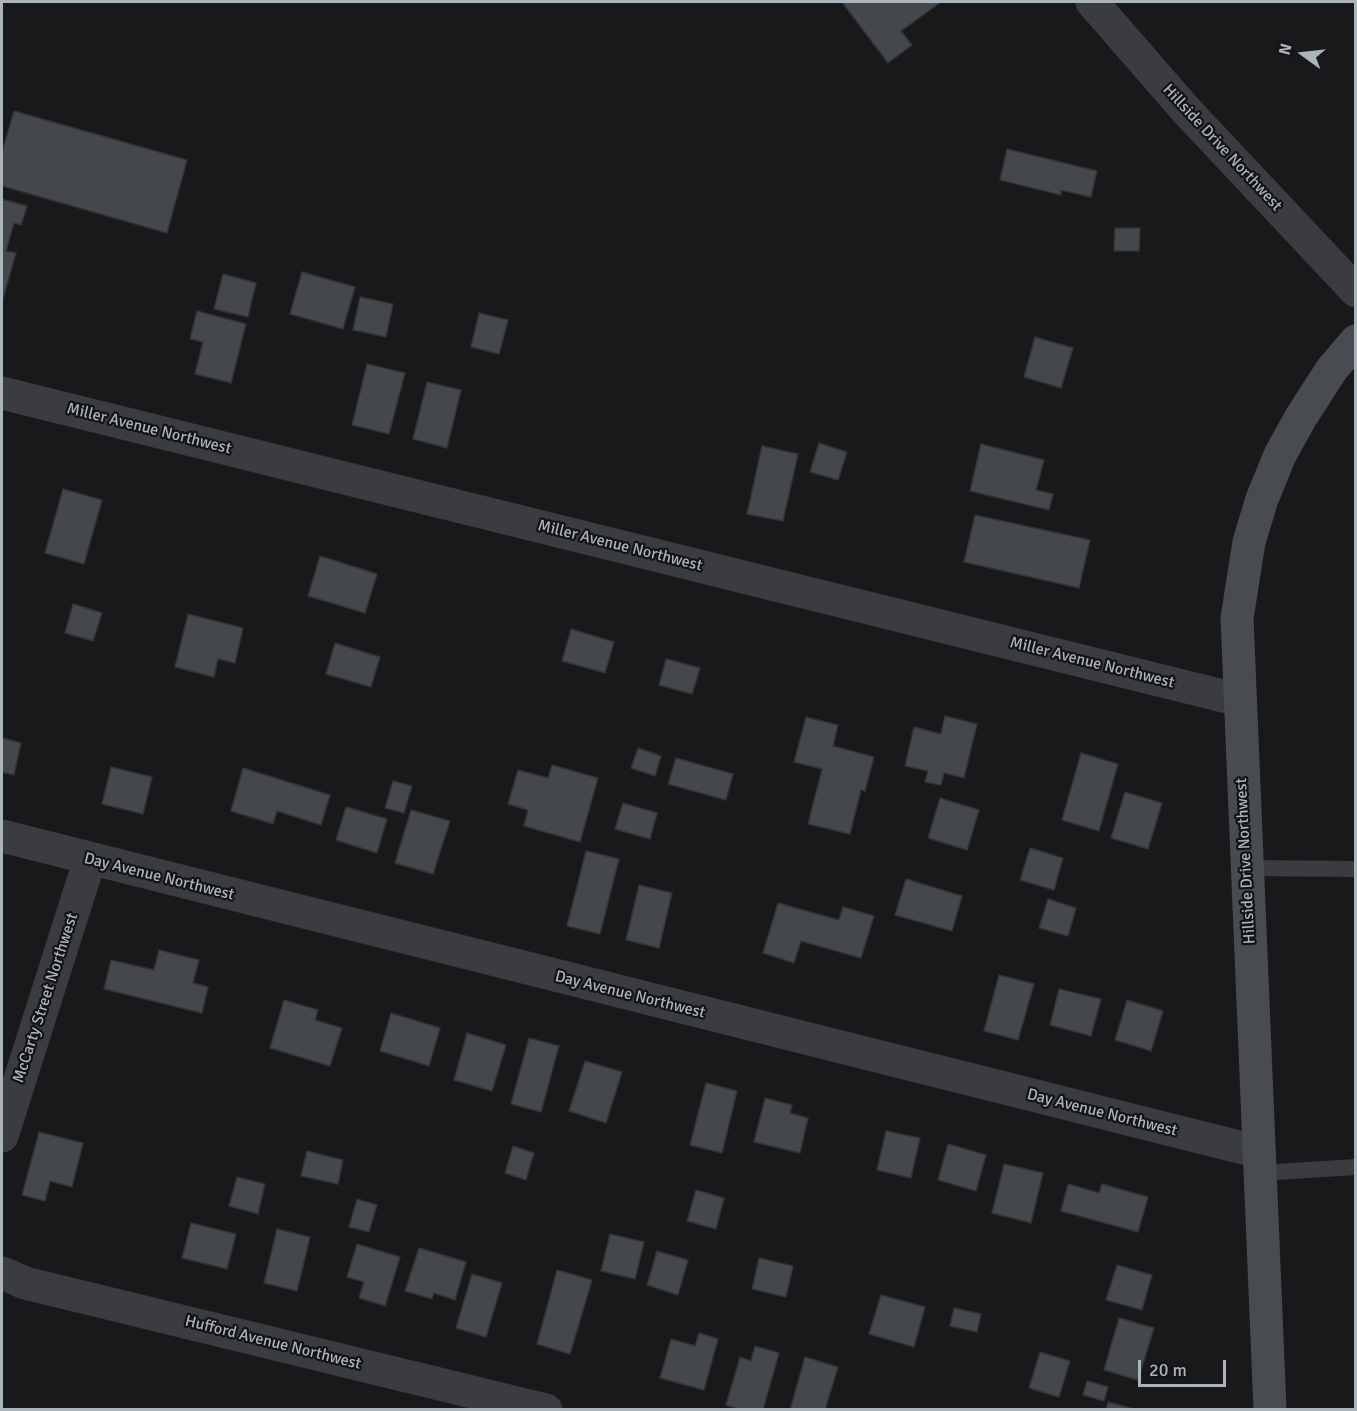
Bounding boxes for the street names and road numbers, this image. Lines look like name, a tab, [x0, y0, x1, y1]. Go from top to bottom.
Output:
street label: Hillside Drive Northwest	[1158, 81, 1286, 215]
street label: Miller Avenue Northwest	[65, 399, 233, 459]
street label: Miller Avenue Northwest	[536, 516, 704, 576]
street label: Miller Avenue Northwest	[1008, 633, 1176, 693]
street label: Hillside Drive Northwest	[1232, 777, 1260, 945]
street label: Day Avenue Northwest	[82, 849, 236, 905]
street label: McCarty Street Northwest	[9, 911, 83, 1085]
street label: Day Avenue Northwest	[553, 967, 707, 1023]
street label: Day Avenue Northwest	[1025, 1085, 1179, 1141]
street label: Hufford Avenue Northwest	[183, 1312, 363, 1374]

